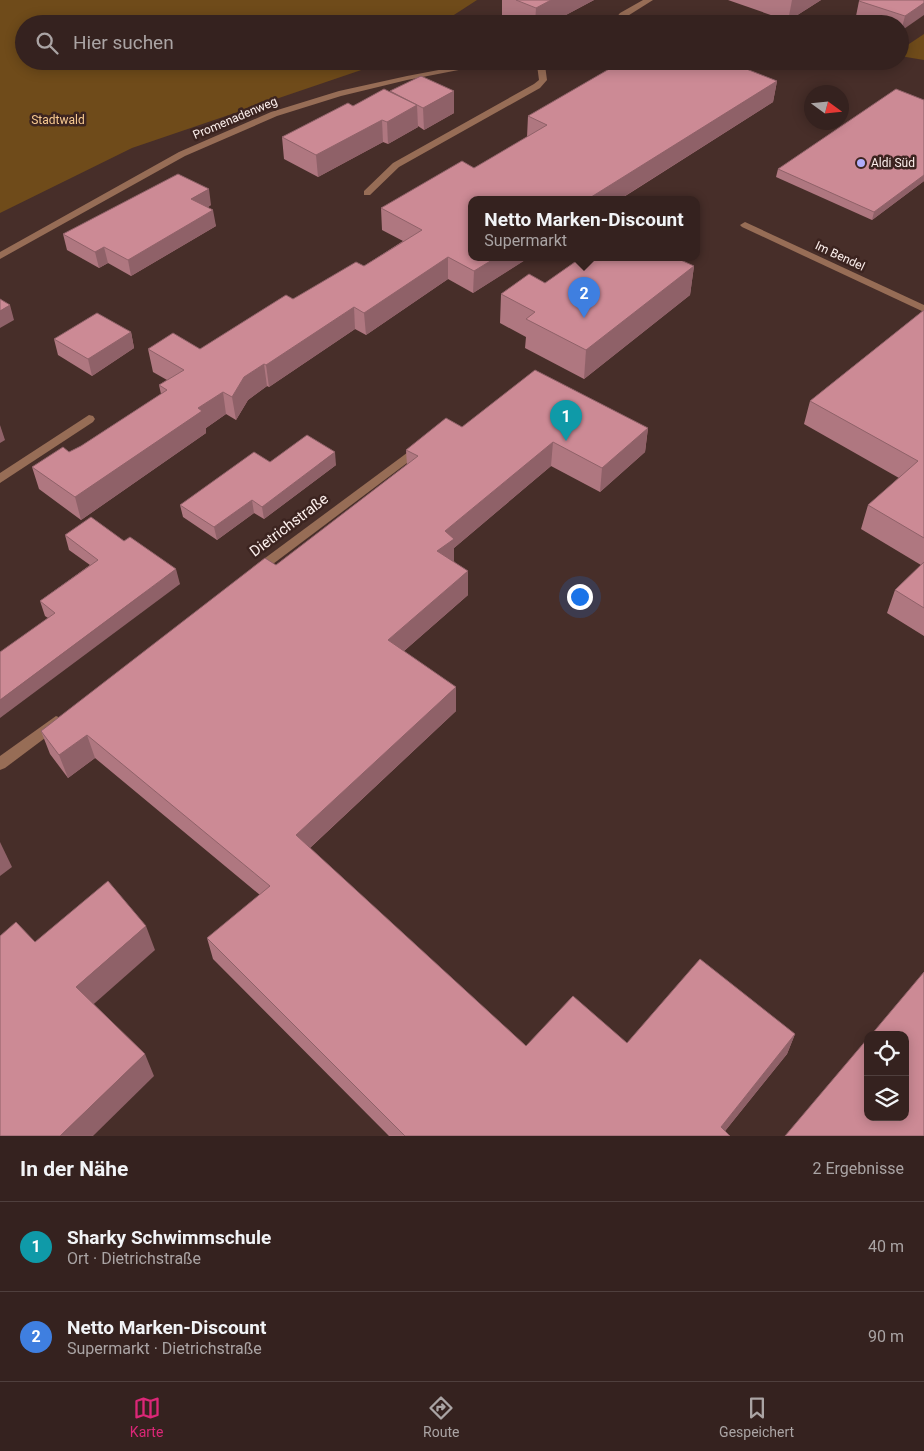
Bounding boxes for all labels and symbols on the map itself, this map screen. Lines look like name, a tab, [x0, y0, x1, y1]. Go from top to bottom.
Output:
north arrow	[804, 85, 849, 130]
street label: Promenadenweg	[191, 94, 279, 142]
park label: Stadtwald	[31, 113, 85, 127]
place label: Aldi Süd	[871, 156, 915, 170]
marker: Aldi Süd	[855, 157, 867, 169]
street label: Im Bendel	[813, 238, 867, 274]
pin: 2	[568, 277, 600, 318]
pin: 1	[550, 400, 582, 441]
street label: Dietrichstraße	[246, 490, 332, 560]
your location	[567, 584, 593, 610]

